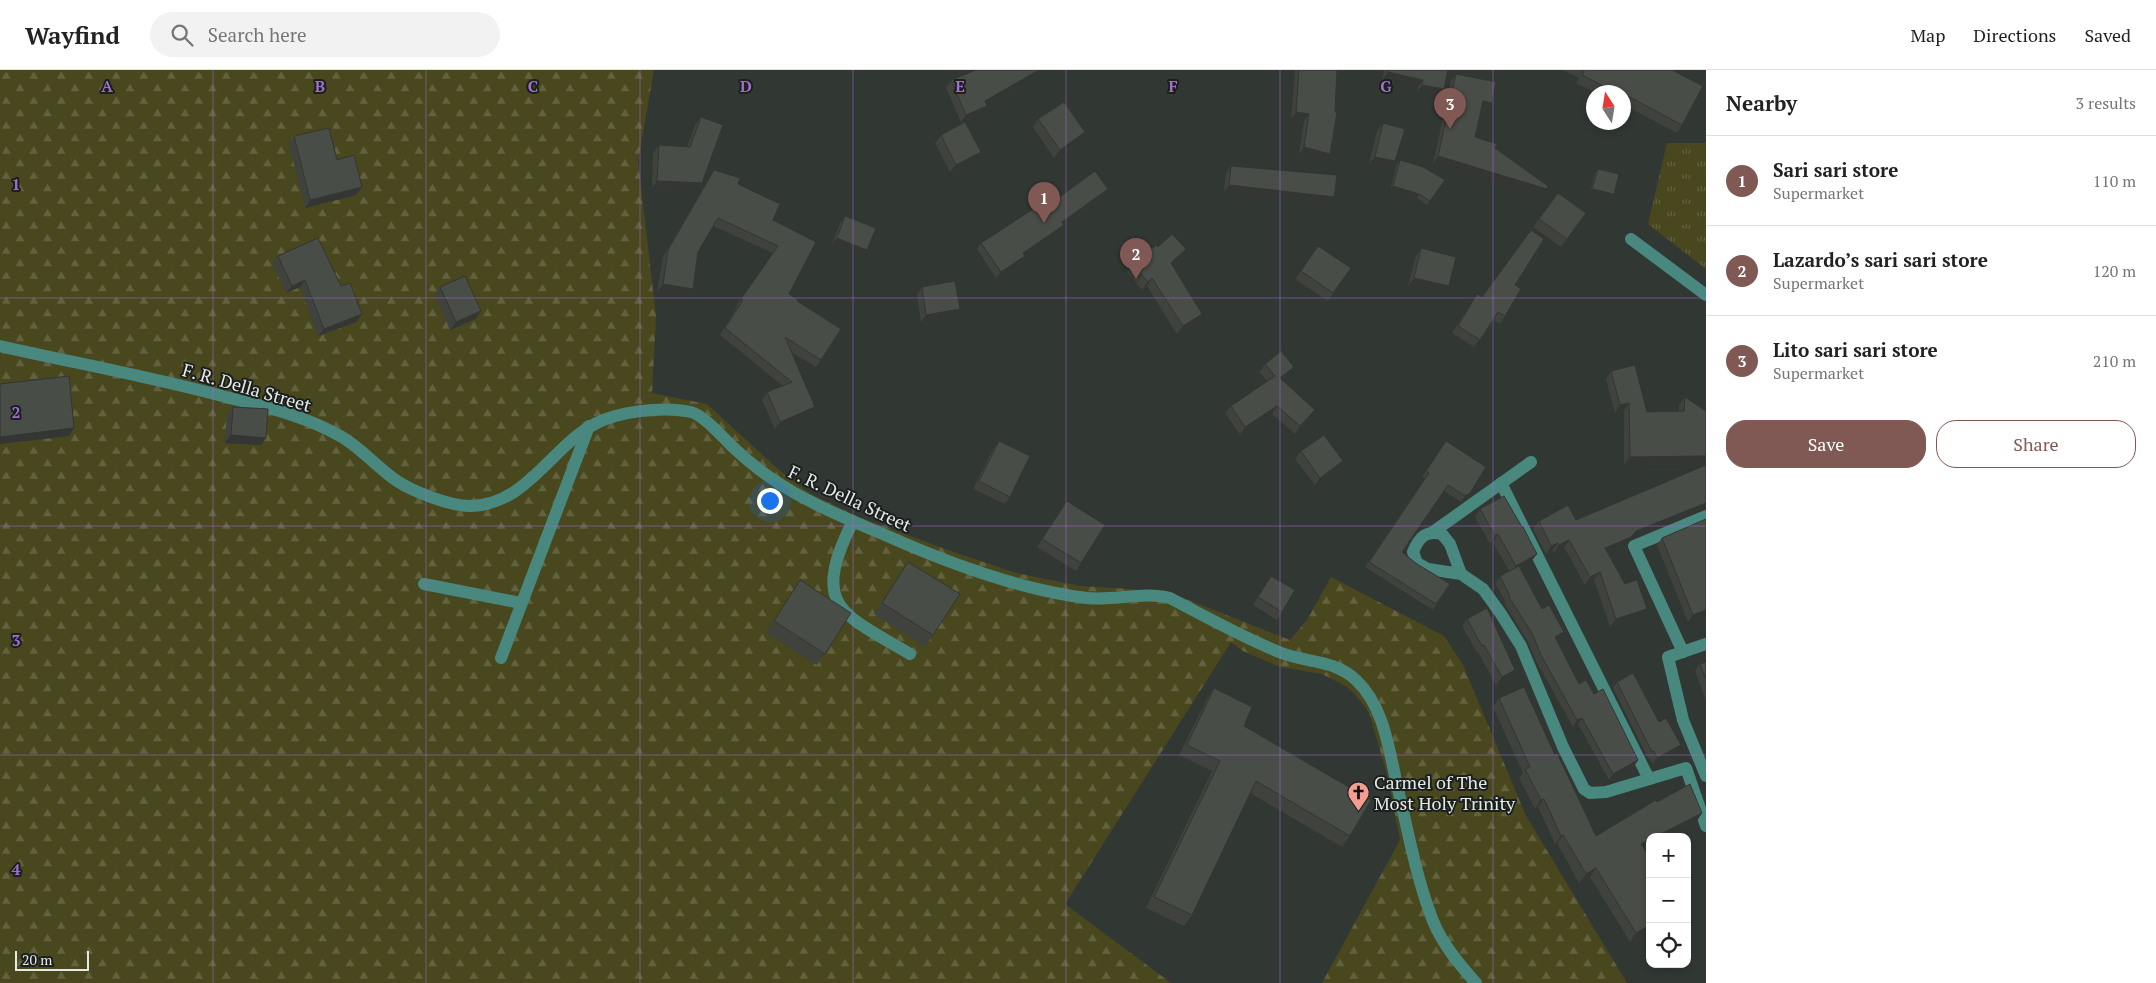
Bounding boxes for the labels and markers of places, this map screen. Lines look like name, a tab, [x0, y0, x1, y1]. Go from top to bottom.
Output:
pin: 3	[1434, 88, 1466, 129]
pin: 1	[1028, 182, 1060, 223]
pin: 2	[1120, 238, 1152, 279]
place label: Carmel of The Most Holy Trinity	[1374, 770, 1516, 815]
church icon: Carmel of The Most Holy Trinity	[1346, 780, 1370, 811]

